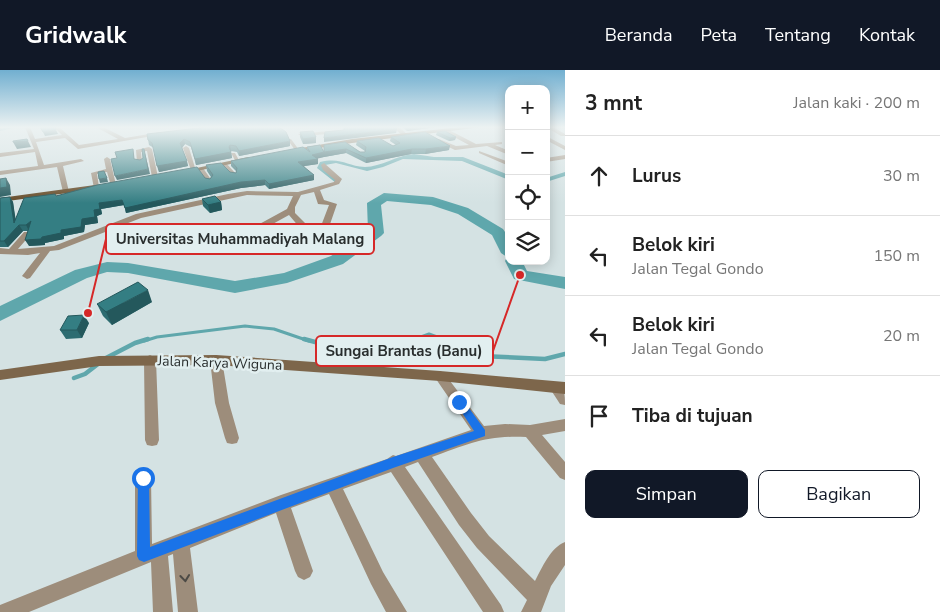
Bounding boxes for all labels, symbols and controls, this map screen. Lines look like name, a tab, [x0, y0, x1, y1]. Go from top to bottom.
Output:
text: Gridwalk	[25, 19, 126, 51]
text: Beranda	[605, 23, 673, 47]
text: Peta	[701, 23, 737, 47]
text: Tentang	[765, 23, 831, 47]
text: Kontak	[859, 23, 915, 47]
map controls	[505, 85, 550, 265]
button: +	[505, 85, 550, 130]
text: 3 mnt	[585, 89, 642, 117]
text: Jalan kaki · 200 m	[793, 92, 920, 114]
button: −	[505, 130, 550, 175]
icon: ahead	[585, 162, 613, 190]
text: Lurus	[632, 163, 681, 189]
text: 30 m	[883, 165, 920, 187]
button: locate	[505, 175, 550, 220]
button: layers	[505, 220, 550, 265]
callout: Universitas Muhammadiyah Malang	[106, 224, 374, 254]
text: Universitas Muhammadiyah Malang	[116, 229, 364, 249]
text: Belok kiri	[632, 232, 715, 258]
icon: left	[585, 242, 613, 270]
text: 150 m	[873, 245, 920, 267]
text: Jalan Tegal Gondo	[632, 258, 764, 280]
text: Belok kiri	[632, 312, 715, 338]
icon: left	[585, 322, 613, 350]
text: 20 m	[883, 325, 920, 347]
callout: Sungai Brantas (Banu)	[316, 336, 493, 366]
text: Jalan Tegal Gondo	[632, 338, 764, 360]
text: Sungai Brantas (Banu)	[325, 341, 483, 361]
street label: Jalan Karya Wiguna	[156, 351, 283, 375]
route end	[448, 391, 471, 414]
icon: arrive	[585, 402, 613, 430]
text: Tiba di tujuan	[632, 403, 753, 429]
route start	[132, 467, 155, 490]
button: Simpan	[585, 470, 748, 518]
button: Bagikan	[758, 470, 920, 518]
one-way arrow	[179, 574, 190, 582]

